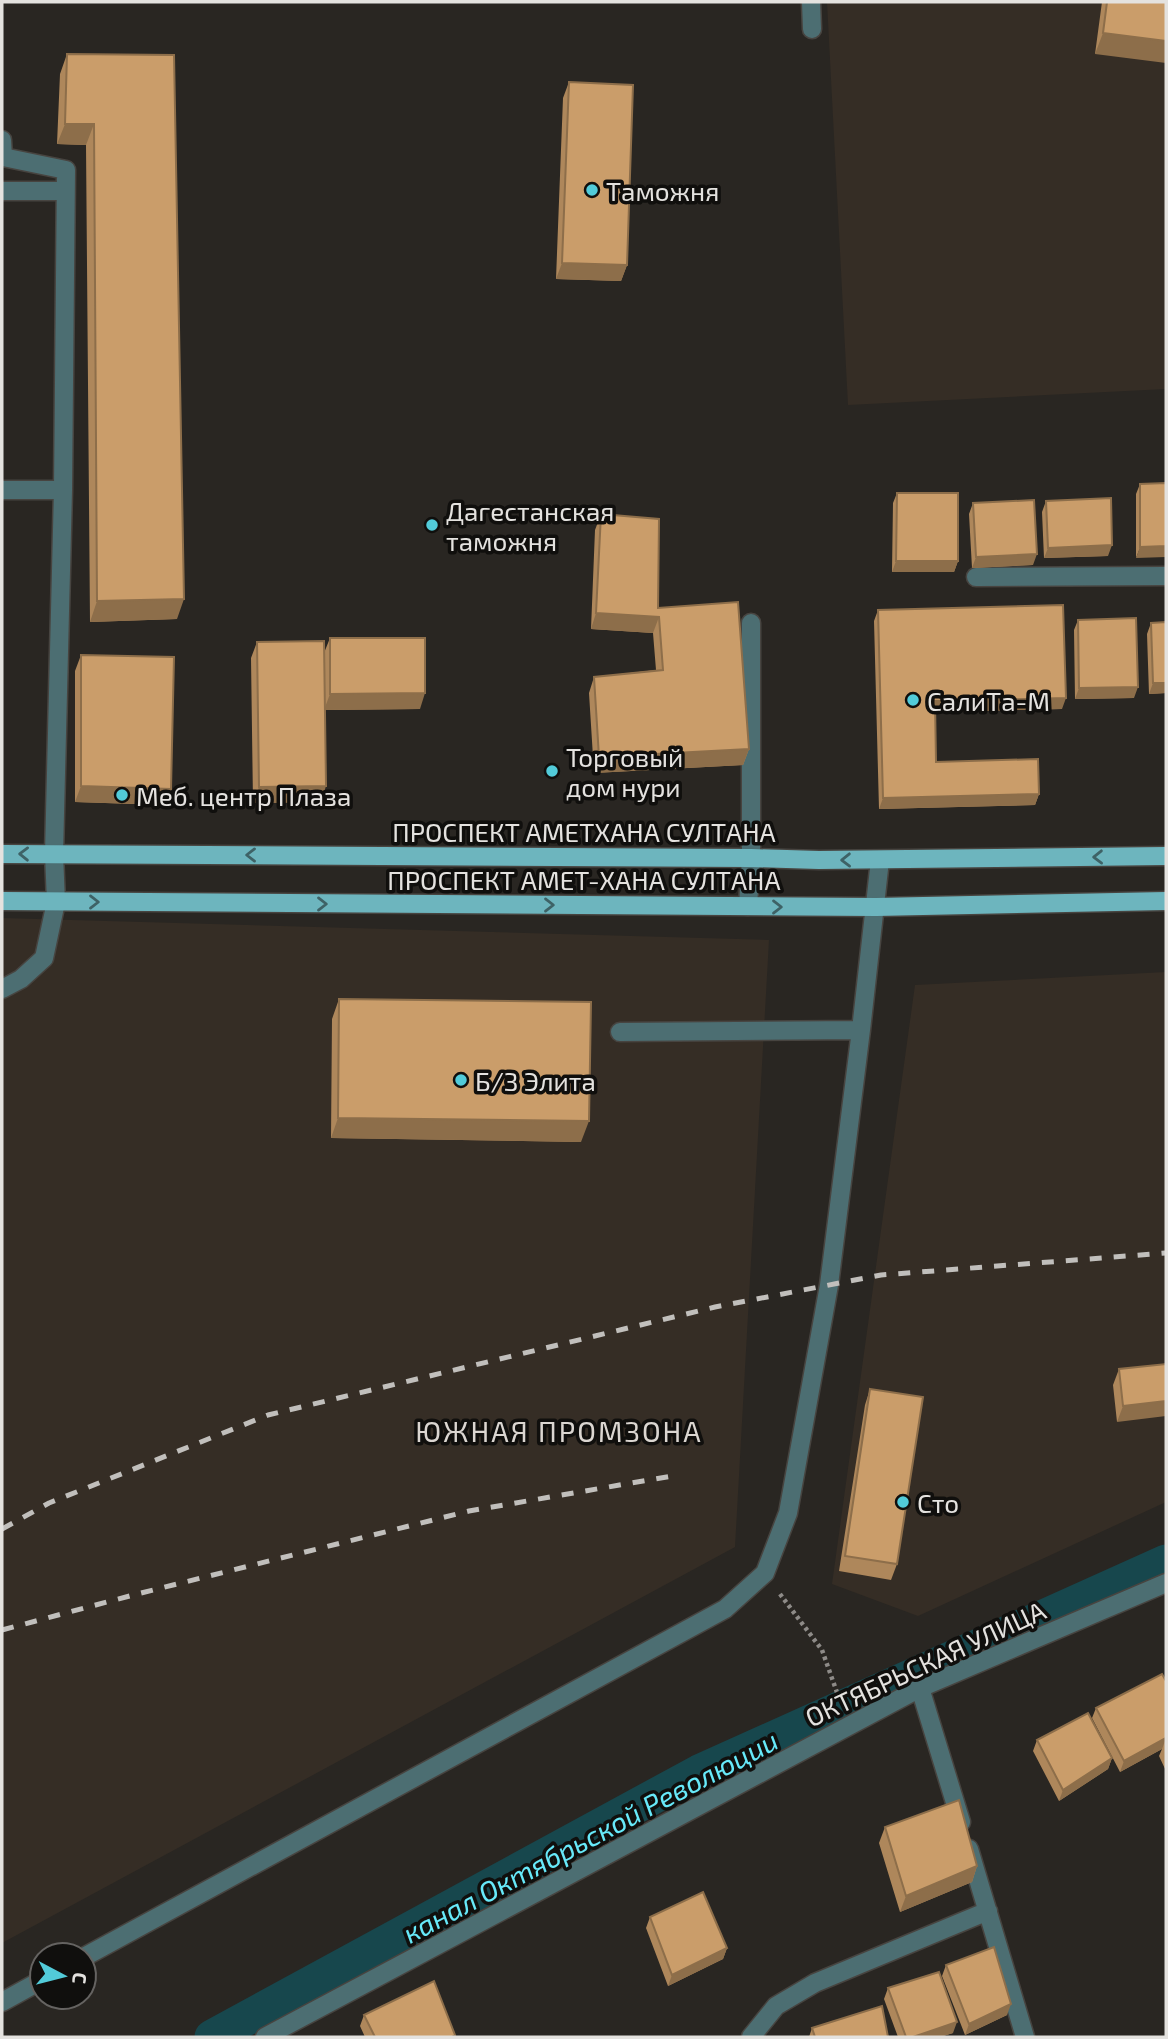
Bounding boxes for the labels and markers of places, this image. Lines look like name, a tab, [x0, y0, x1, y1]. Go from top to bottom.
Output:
place label: Таможня	[606, 175, 719, 206]
marker: Таможня	[584, 182, 600, 198]
place label: Дагестанская таможня	[446, 495, 614, 556]
marker: Дагестанская таможня	[424, 517, 440, 533]
place label: СалиТа-М	[927, 685, 1050, 716]
marker: СалиТа-М	[905, 692, 921, 708]
place label: Торговый дом нури	[566, 741, 683, 803]
marker: Торговый дом нури	[544, 763, 560, 779]
place label: Меб. центр Плаза	[136, 780, 351, 811]
marker: Меб. центр Плаза	[114, 787, 130, 803]
place label: Б/З Элита	[475, 1065, 596, 1096]
marker: Б/З Элита	[453, 1072, 469, 1088]
place label: Сто	[917, 1487, 959, 1518]
marker: Сто	[895, 1494, 911, 1510]

